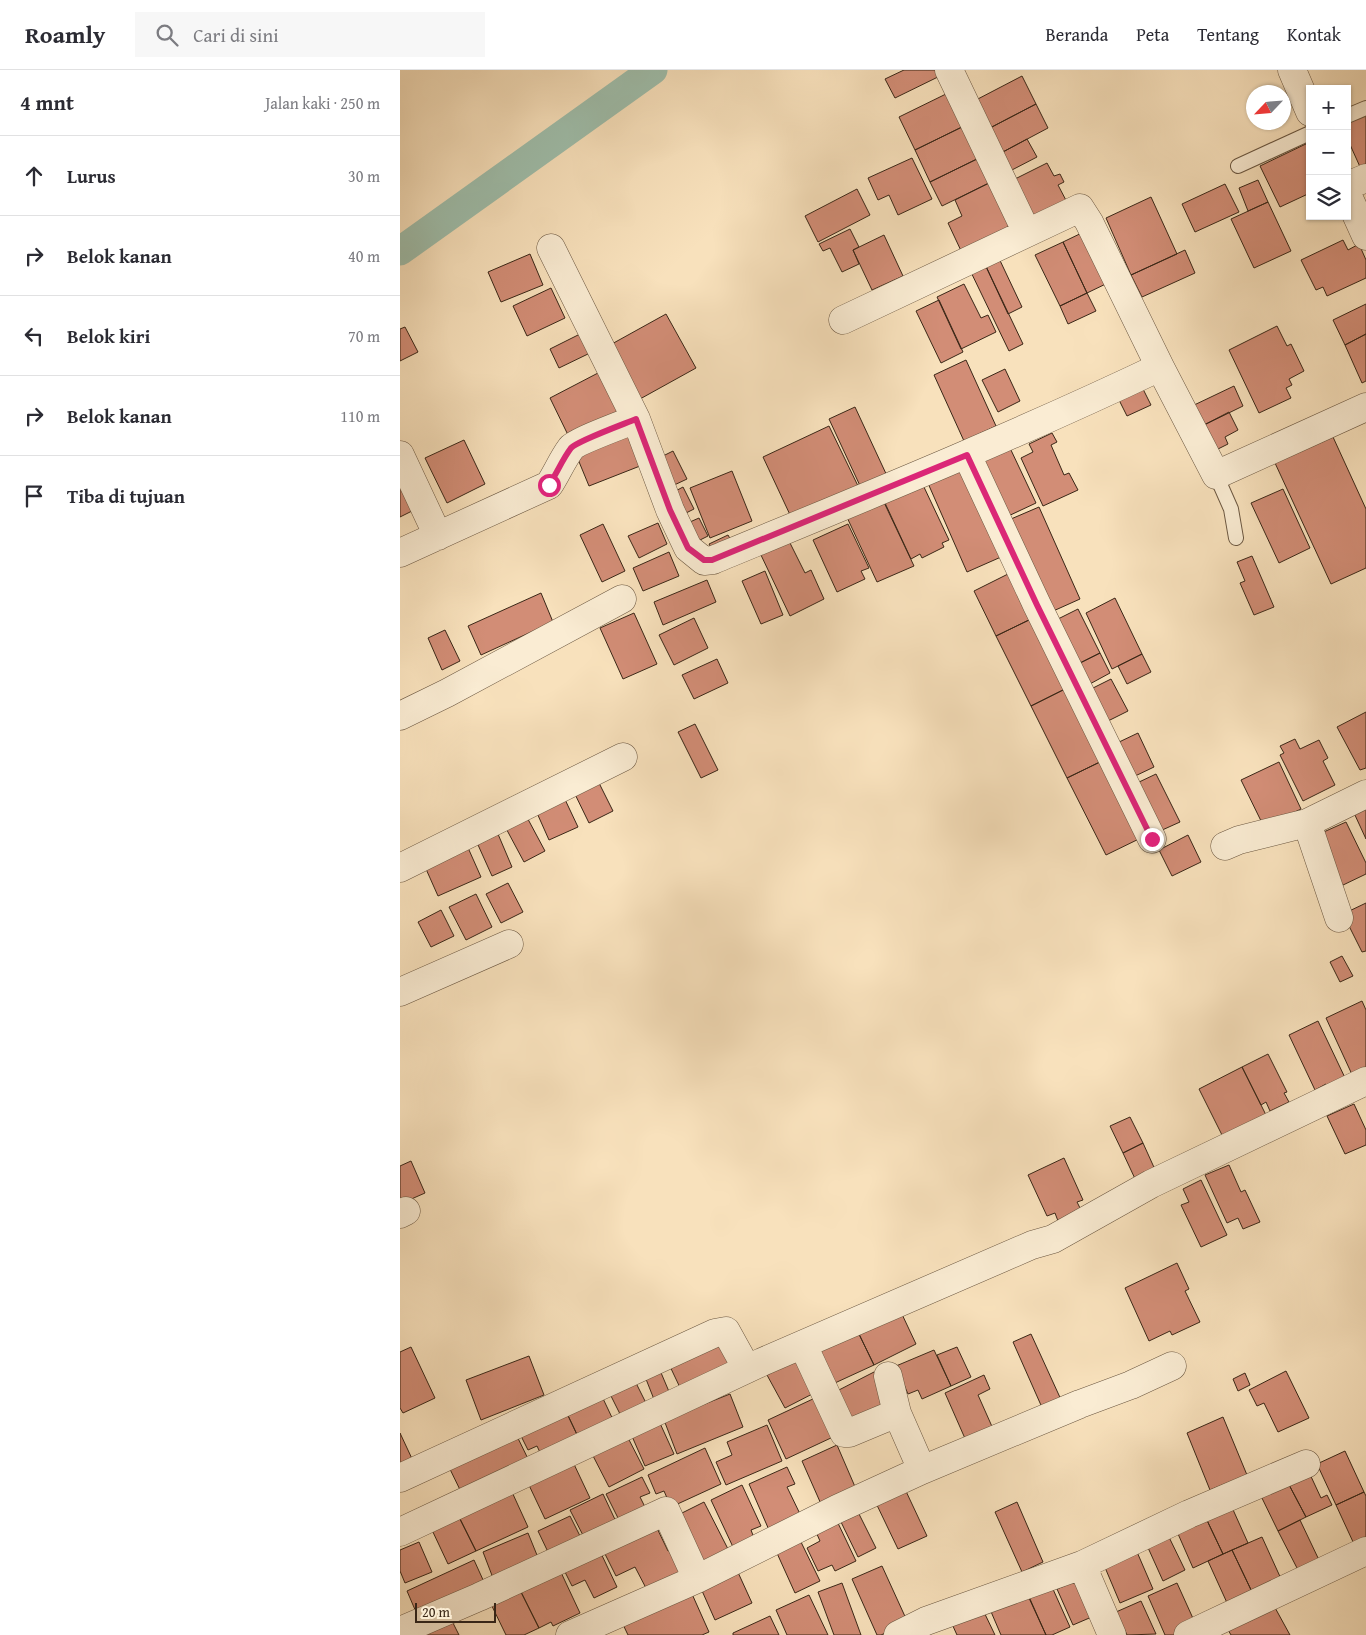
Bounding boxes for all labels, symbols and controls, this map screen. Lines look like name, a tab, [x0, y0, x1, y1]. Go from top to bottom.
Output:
search box	[135, 12, 485, 57]
text: Roamly	[25, 17, 105, 52]
icon: search	[153, 21, 181, 49]
text: Cari di sini	[193, 21, 278, 49]
text: Beranda	[1046, 21, 1108, 48]
text: Peta	[1136, 21, 1169, 48]
text: Tentang	[1197, 21, 1259, 48]
text: Kontak	[1287, 21, 1341, 48]
north arrow	[1246, 85, 1291, 130]
map controls	[1306, 85, 1351, 220]
button: +	[1306, 85, 1351, 130]
text: 4 mnt	[20, 87, 74, 118]
text: Jalan kaki · 250 m	[265, 91, 380, 115]
button: −	[1306, 130, 1351, 175]
icon: ahead	[20, 162, 48, 190]
text: Lurus	[67, 162, 116, 190]
text: 30 m	[348, 164, 380, 188]
button: layers	[1306, 175, 1351, 220]
icon: right	[20, 242, 48, 270]
text: Belok kanan	[67, 242, 172, 270]
text: 40 m	[348, 244, 380, 268]
icon: left	[20, 322, 48, 350]
text: Belok kiri	[67, 322, 150, 350]
text: 70 m	[348, 324, 380, 348]
icon: right	[20, 402, 48, 430]
text: Belok kanan	[67, 402, 172, 430]
text: 110 m	[340, 404, 380, 428]
route start	[538, 474, 561, 497]
icon: arrive	[20, 482, 48, 510]
text: Tiba di tujuan	[67, 482, 185, 510]
route end	[1141, 828, 1164, 851]
scale bar	[415, 1600, 496, 1623]
text: 20 m	[422, 1602, 450, 1622]

